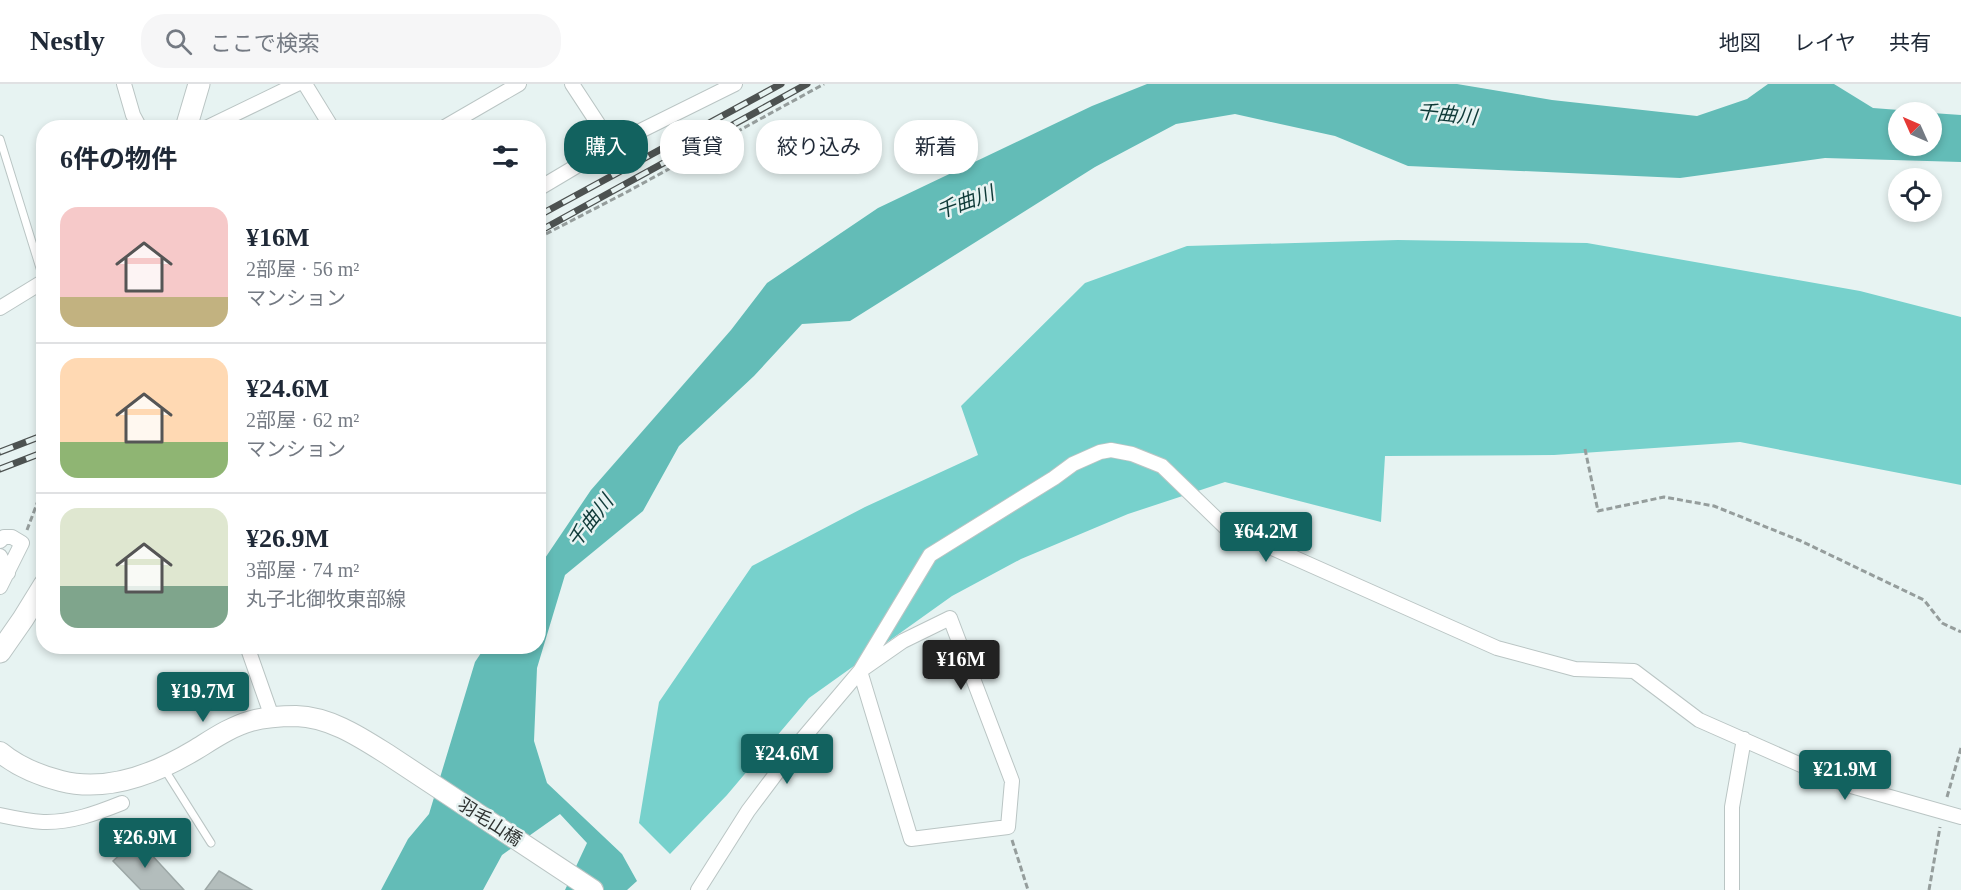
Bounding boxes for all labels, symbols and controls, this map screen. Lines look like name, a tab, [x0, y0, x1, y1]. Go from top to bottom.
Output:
search box	[141, 14, 561, 68]
text: Nestly	[30, 25, 105, 56]
icon: search	[162, 25, 195, 58]
text: ここで検索	[210, 31, 320, 56]
text: 地図	[1719, 31, 1761, 55]
text: レイヤ	[1794, 31, 1856, 55]
text: 共有	[1889, 31, 1931, 55]
water label: 千曲川	[1416, 100, 1480, 128]
north arrow	[1888, 102, 1942, 156]
map controls	[1888, 102, 1942, 222]
chip: 購入	[564, 120, 648, 174]
chip: 賃貸	[660, 120, 744, 174]
chip: 絞り込み	[756, 120, 882, 174]
chip: 新着	[894, 120, 978, 174]
icon: filters	[489, 140, 522, 173]
text: 6件の物件	[60, 145, 177, 174]
button: locate	[1888, 168, 1942, 222]
water label: 千曲川	[933, 181, 999, 223]
text: ¥16M	[246, 223, 310, 252]
icon: home	[108, 231, 180, 303]
text: 2部屋 · 56 m²	[246, 258, 359, 280]
text: マンション	[246, 287, 346, 309]
text: ¥24.6M	[246, 374, 329, 403]
icon: home	[108, 382, 180, 454]
text: 2部屋 · 62 m²	[246, 409, 359, 431]
text: マンション	[246, 438, 346, 460]
water label: 千曲川	[563, 489, 618, 551]
pin: ¥64.2M	[1217, 512, 1315, 563]
text: ¥64.2M	[1234, 520, 1298, 542]
text: ¥26.9M	[246, 524, 329, 553]
icon: home	[108, 532, 180, 604]
text: 3部屋 · 74 m²	[246, 559, 359, 581]
text: 丸子北御牧東部線	[246, 588, 406, 610]
pin: ¥16M	[925, 640, 997, 691]
text: ¥16M	[937, 648, 985, 670]
pin: ¥19.7M	[154, 672, 252, 723]
text: ¥19.7M	[171, 680, 235, 702]
pin: ¥24.6M	[738, 734, 836, 785]
text: ¥24.6M	[755, 742, 819, 764]
pin: ¥21.9M	[1796, 750, 1894, 801]
text: ¥21.9M	[1813, 758, 1877, 780]
street label: 羽毛山橋	[454, 794, 526, 850]
pin: ¥26.9M	[96, 818, 194, 869]
text: ¥26.9M	[113, 826, 177, 848]

